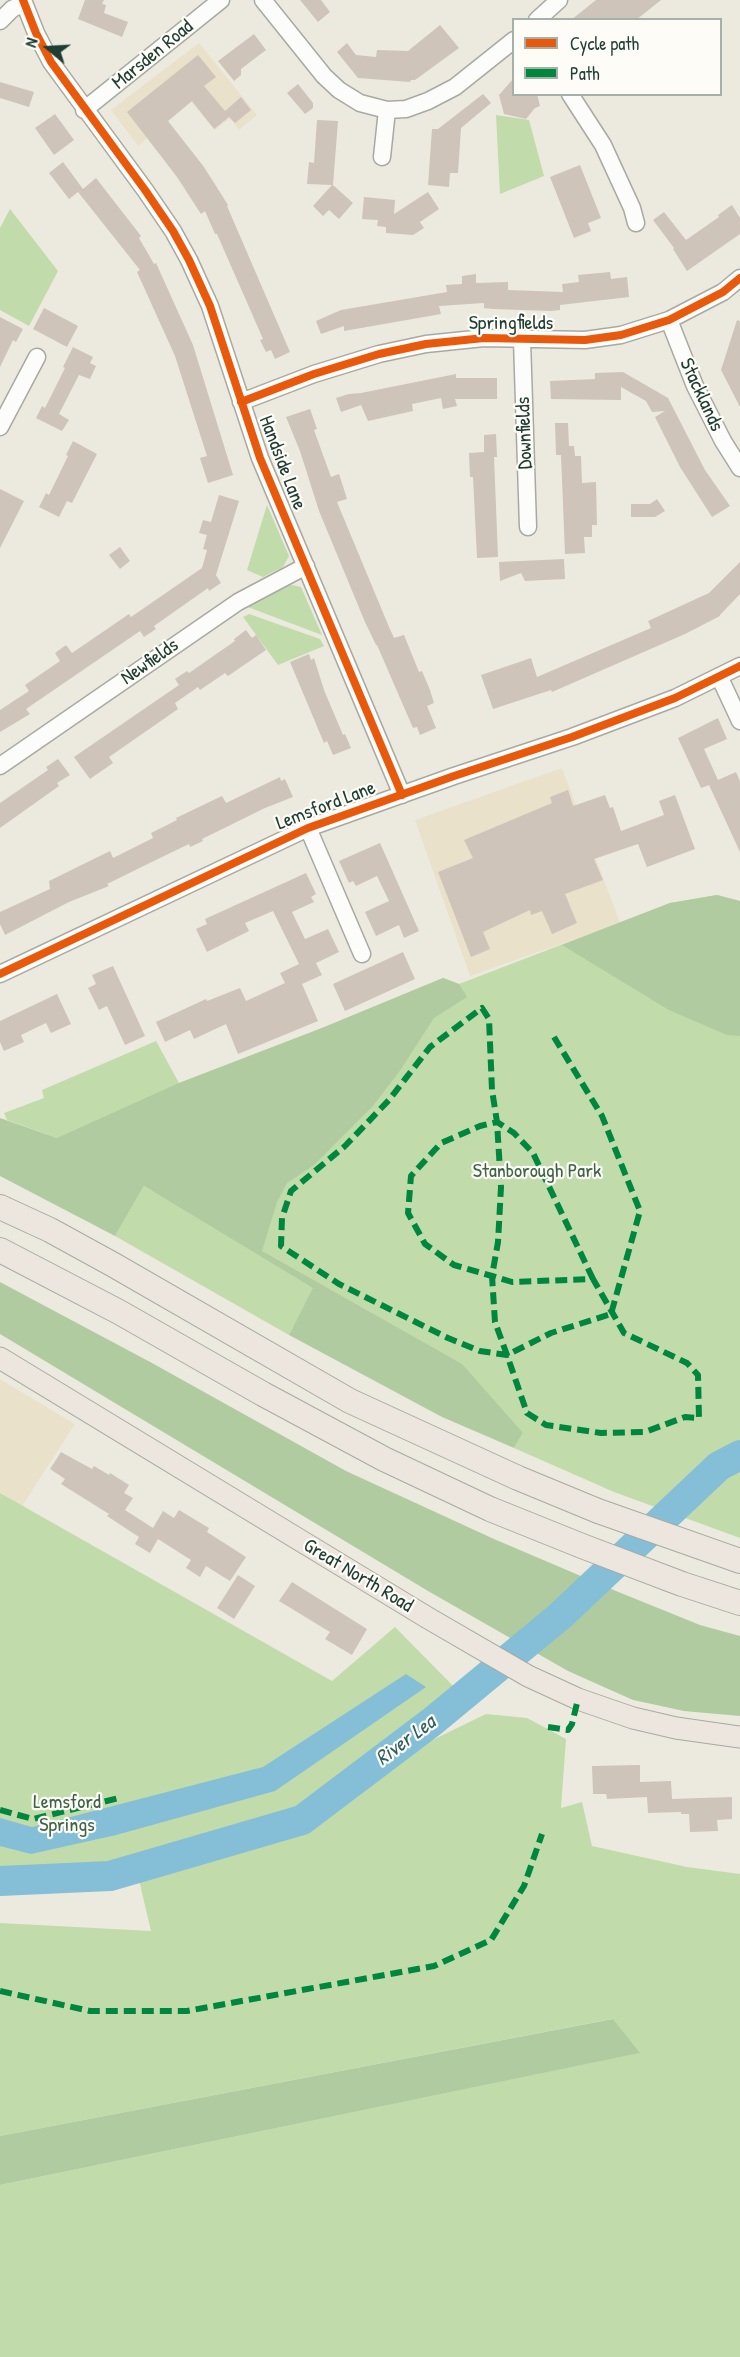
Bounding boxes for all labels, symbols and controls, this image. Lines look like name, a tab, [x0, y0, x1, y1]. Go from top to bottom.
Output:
street label: Marsden Road	[108, 15, 198, 95]
north arrow	[18, 18, 78, 78]
legend	[512, 18, 722, 96]
text: Cycle path	[570, 31, 639, 56]
text: N	[19, 35, 43, 50]
text: Path	[570, 61, 599, 86]
street label: Springfields	[469, 312, 553, 336]
street label: Stacklands	[674, 355, 728, 435]
street label: Downfields	[512, 396, 538, 470]
street label: Handside Lane	[253, 413, 311, 513]
street label: Newfields	[117, 634, 183, 690]
street label: Lemsford Lane	[273, 776, 379, 836]
park label: Stanborough Park	[473, 1160, 601, 1184]
street label: Great North Road	[299, 1534, 417, 1618]
water label: River Lea	[371, 1710, 441, 1772]
park label: Lemsford Springs	[33, 1791, 101, 1838]

